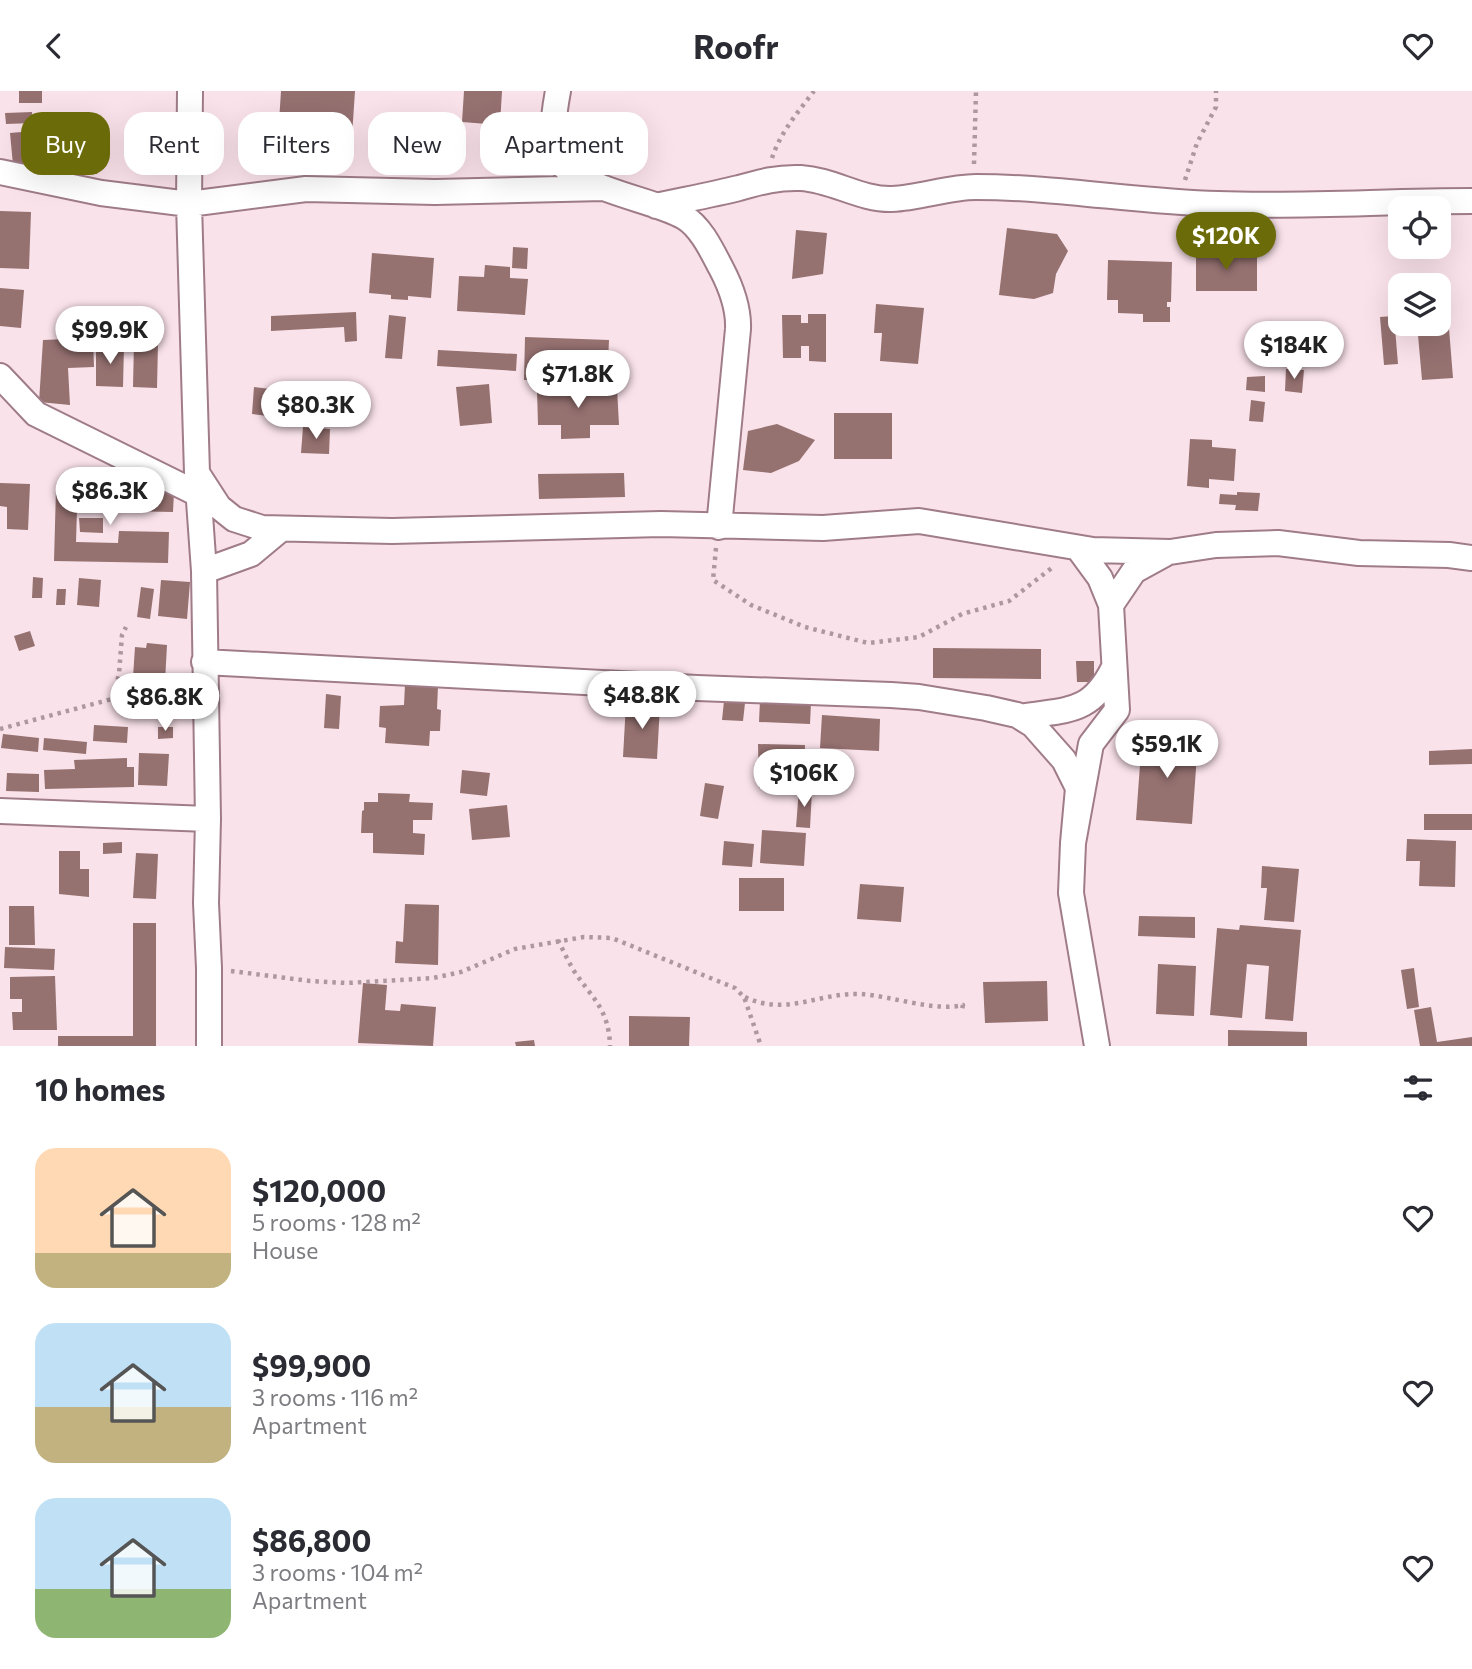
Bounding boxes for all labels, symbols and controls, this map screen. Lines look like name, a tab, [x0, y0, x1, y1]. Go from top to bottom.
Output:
text: Roofr	[693, 26, 779, 66]
icon: back	[35, 27, 73, 65]
icon: heart	[1399, 27, 1437, 65]
chip: Buy	[21, 112, 110, 175]
chip: Rent	[124, 112, 224, 175]
chip: Filters	[238, 112, 354, 175]
chip: New	[368, 112, 466, 175]
chip: Apartment	[480, 112, 648, 175]
map controls	[1388, 196, 1451, 336]
button: locate	[1388, 196, 1451, 259]
pin: $120K	[1177, 213, 1275, 272]
text: $120K	[1192, 221, 1260, 249]
button: layers	[1388, 273, 1451, 336]
pin: $99.9K	[53, 307, 167, 366]
text: $99.9K	[71, 315, 149, 343]
pin: $184K	[1245, 321, 1343, 381]
text: $184K	[1260, 330, 1328, 358]
pin: $71.8K	[521, 351, 635, 410]
text: $71.8K	[542, 359, 614, 387]
pin: $80.3K	[259, 381, 373, 441]
text: $80.3K	[277, 390, 355, 418]
pin: $86.3K	[53, 467, 167, 527]
text: $86.3K	[72, 476, 148, 504]
pin: $48.8K	[585, 671, 699, 731]
pin: $86.8K	[108, 673, 222, 733]
text: $48.8K	[603, 680, 681, 708]
text: $86.8K	[126, 682, 204, 710]
pin: $59.1K	[1110, 721, 1224, 780]
text: $59.1K	[1131, 729, 1203, 757]
pin: $106K	[755, 749, 853, 809]
text: $106K	[769, 758, 839, 786]
icon: filters	[1399, 1069, 1437, 1107]
text: 10 homes	[35, 1070, 165, 1107]
text: $120,000	[252, 1171, 386, 1208]
icon: home	[91, 1176, 175, 1260]
icon: heart	[1399, 1199, 1437, 1237]
text: 5 rooms · 128 m²	[252, 1208, 421, 1236]
text: House	[252, 1236, 318, 1264]
text: $99,900	[252, 1346, 371, 1383]
icon: home	[91, 1351, 175, 1435]
icon: heart	[1399, 1374, 1437, 1412]
text: 3 rooms · 116 m²	[252, 1383, 418, 1411]
text: Apartment	[252, 1411, 367, 1439]
text: $86,800	[252, 1521, 371, 1558]
icon: home	[91, 1526, 175, 1610]
icon: heart	[1399, 1549, 1437, 1587]
text: 3 rooms · 104 m²	[252, 1558, 423, 1586]
text: Apartment	[252, 1586, 367, 1614]

